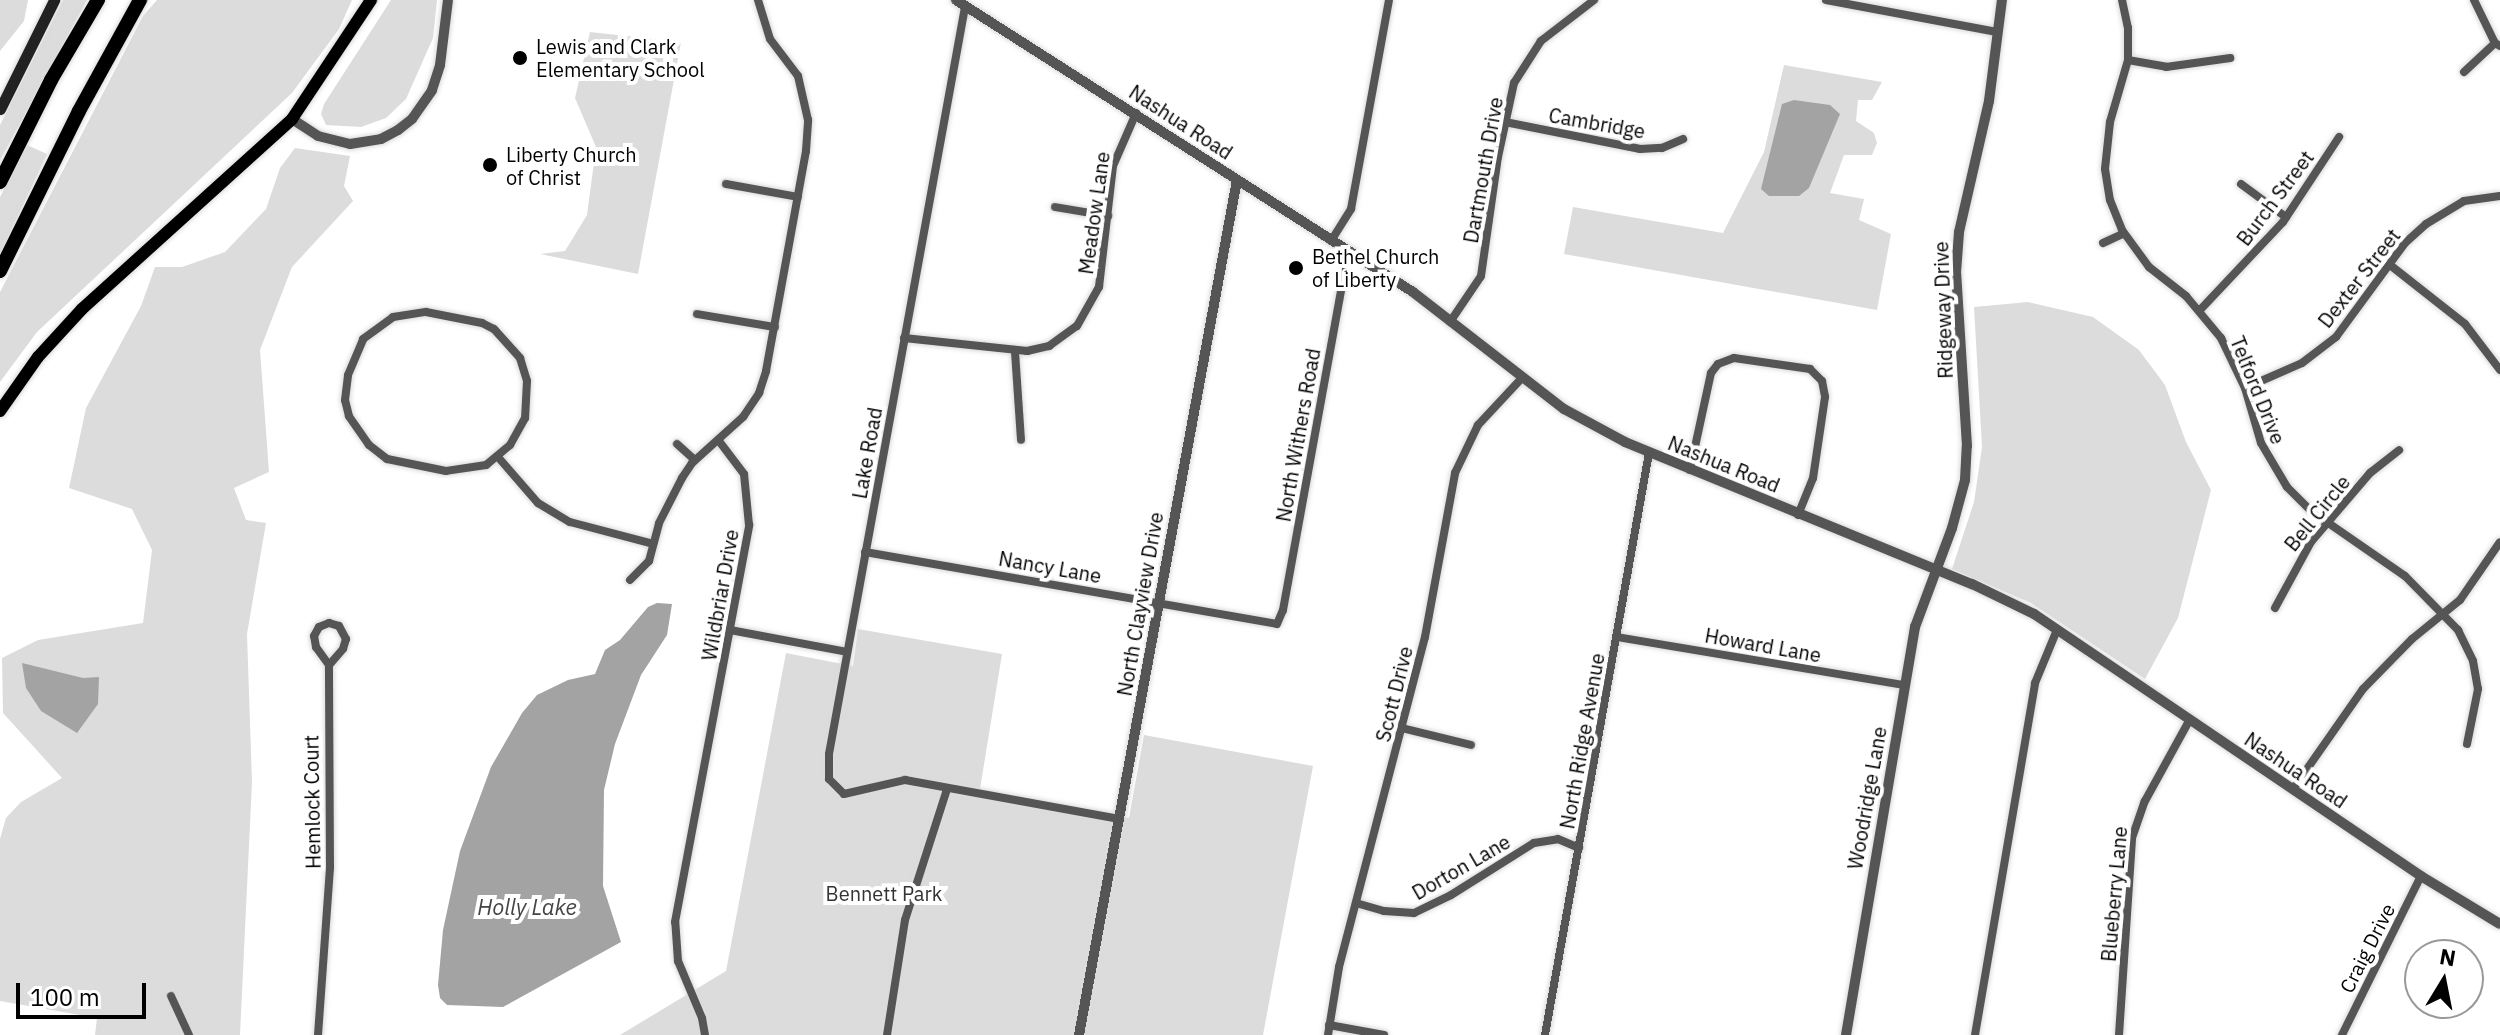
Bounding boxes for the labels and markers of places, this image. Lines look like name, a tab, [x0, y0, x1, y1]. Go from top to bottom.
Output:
place label: Lewis and Clark Elementary School	[536, 34, 705, 81]
marker: Lewis and Clark Elementary School	[511, 49, 529, 67]
place label: Liberty Church of Christ	[506, 142, 637, 189]
marker: Liberty Church of Christ	[481, 156, 499, 174]
place label: Bethel Church of Liberty	[1312, 244, 1439, 291]
marker: Bethel Church of Liberty	[1287, 259, 1305, 277]

